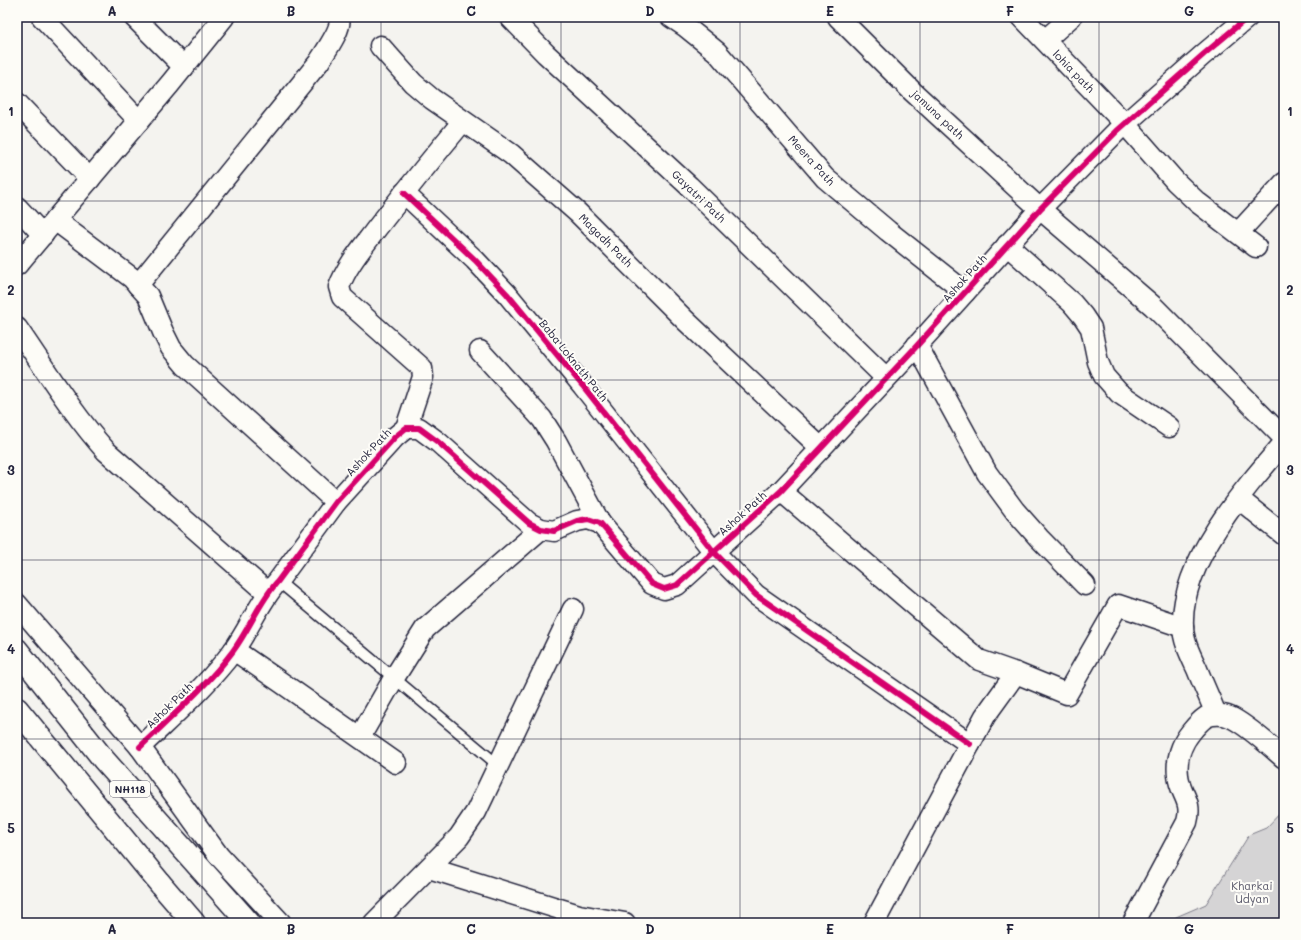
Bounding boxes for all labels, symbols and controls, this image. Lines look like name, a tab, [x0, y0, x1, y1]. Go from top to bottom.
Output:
text: A	[107, 2, 117, 19]
text: B	[287, 2, 296, 19]
text: C	[466, 2, 476, 19]
text: D	[645, 2, 655, 19]
text: E	[826, 2, 834, 19]
text: F	[1006, 2, 1014, 19]
text: G	[1184, 2, 1194, 19]
street label: lohia path	[1050, 46, 1098, 96]
street label: jamuna path	[908, 85, 967, 142]
text: 1	[8, 102, 14, 119]
text: 1	[1287, 102, 1293, 119]
street label: Meera Path	[785, 132, 839, 188]
street label: Gayatri Path	[669, 166, 729, 226]
street label: Magadh Path	[576, 210, 636, 270]
street label: Ashok Path	[938, 251, 990, 305]
text: 2	[7, 281, 15, 298]
text: 2	[1286, 281, 1294, 298]
street label: Baba Loknath Path	[536, 316, 612, 404]
street label: Ashok Path	[342, 425, 394, 479]
text: 3	[7, 461, 15, 478]
text: 3	[1286, 461, 1294, 478]
street label: Ashok Path	[715, 487, 769, 539]
text: 4	[7, 640, 15, 657]
text: 4	[1286, 640, 1294, 657]
street label: Ashok Path	[142, 679, 196, 731]
road number: NH118	[110, 781, 150, 797]
text: 5	[7, 819, 15, 836]
text: 5	[1286, 819, 1294, 836]
park label: Kharkai Udyan	[1231, 878, 1273, 906]
text: A	[107, 920, 117, 937]
text: B	[287, 920, 296, 937]
text: C	[466, 920, 476, 937]
text: D	[645, 920, 655, 937]
text: E	[826, 920, 834, 937]
text: F	[1006, 920, 1014, 937]
text: G	[1184, 920, 1194, 937]

